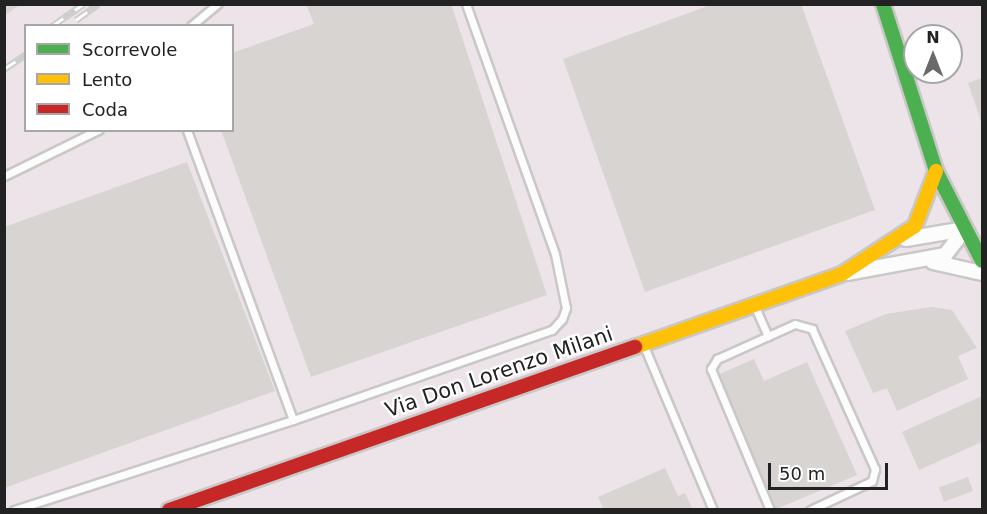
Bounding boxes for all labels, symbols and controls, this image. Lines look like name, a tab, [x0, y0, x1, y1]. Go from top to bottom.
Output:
legend	[24, 24, 234, 132]
north arrow	[903, 24, 963, 84]
text: N	[926, 28, 940, 47]
text: Scorrevole	[82, 39, 177, 60]
text: Lento	[82, 69, 132, 90]
text: Coda	[82, 99, 128, 120]
street label: Via Don Lorenzo Milani	[382, 321, 616, 423]
scale bar	[771, 451, 891, 489]
text: 50 m	[779, 463, 825, 484]

